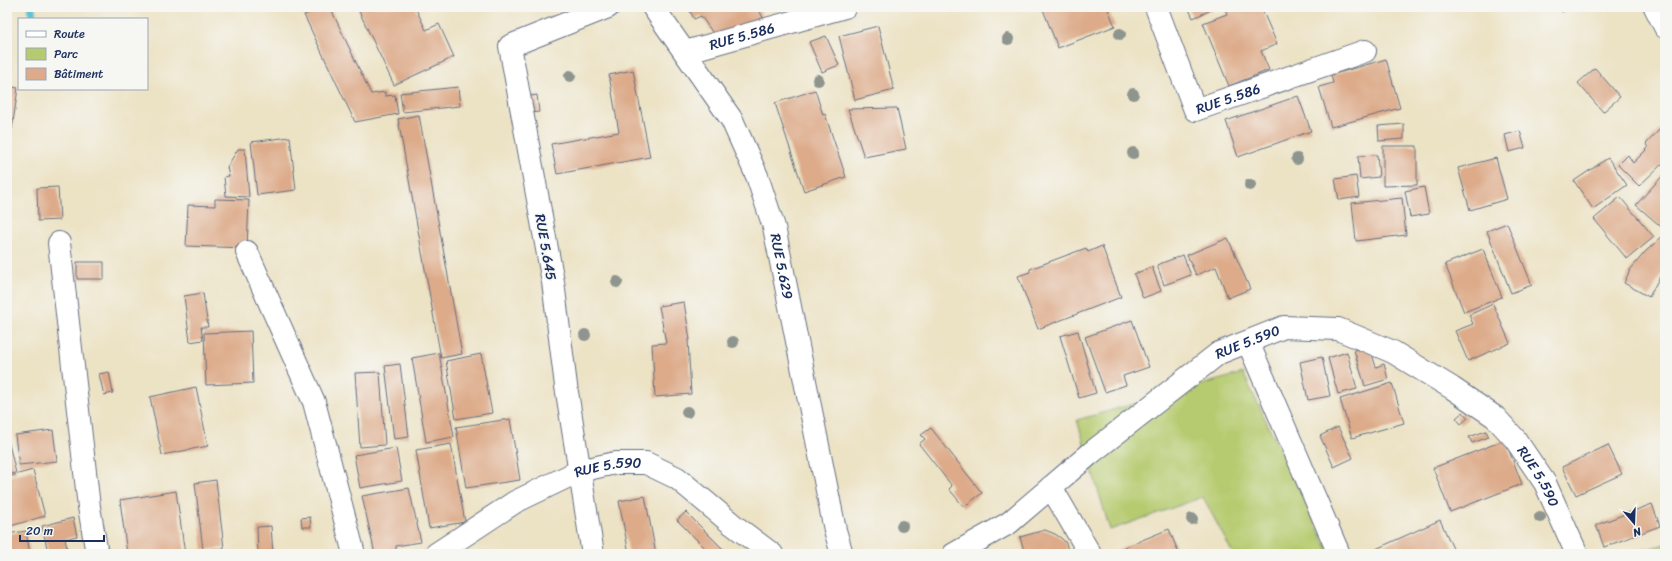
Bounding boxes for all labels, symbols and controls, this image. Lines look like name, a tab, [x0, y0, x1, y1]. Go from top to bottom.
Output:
street label: RUE 5.586	[706, 15, 778, 58]
legend	[18, 18, 148, 90]
text: Route	[54, 23, 85, 45]
text: Parc	[54, 43, 78, 65]
text: Bâtiment	[54, 63, 103, 85]
street label: RUE 5.586	[1192, 76, 1264, 122]
street label: RUE 5.645	[527, 212, 564, 283]
street label: RUE 5.629	[763, 231, 800, 302]
street label: RUE 5.590	[1211, 318, 1284, 366]
street label: RUE 5.590	[1510, 441, 1566, 511]
street label: RUE 5.590	[570, 451, 642, 485]
north arrow	[1614, 503, 1654, 543]
scale bar	[20, 517, 104, 543]
text: 20 m	[26, 520, 53, 542]
text: N	[1630, 521, 1645, 542]

